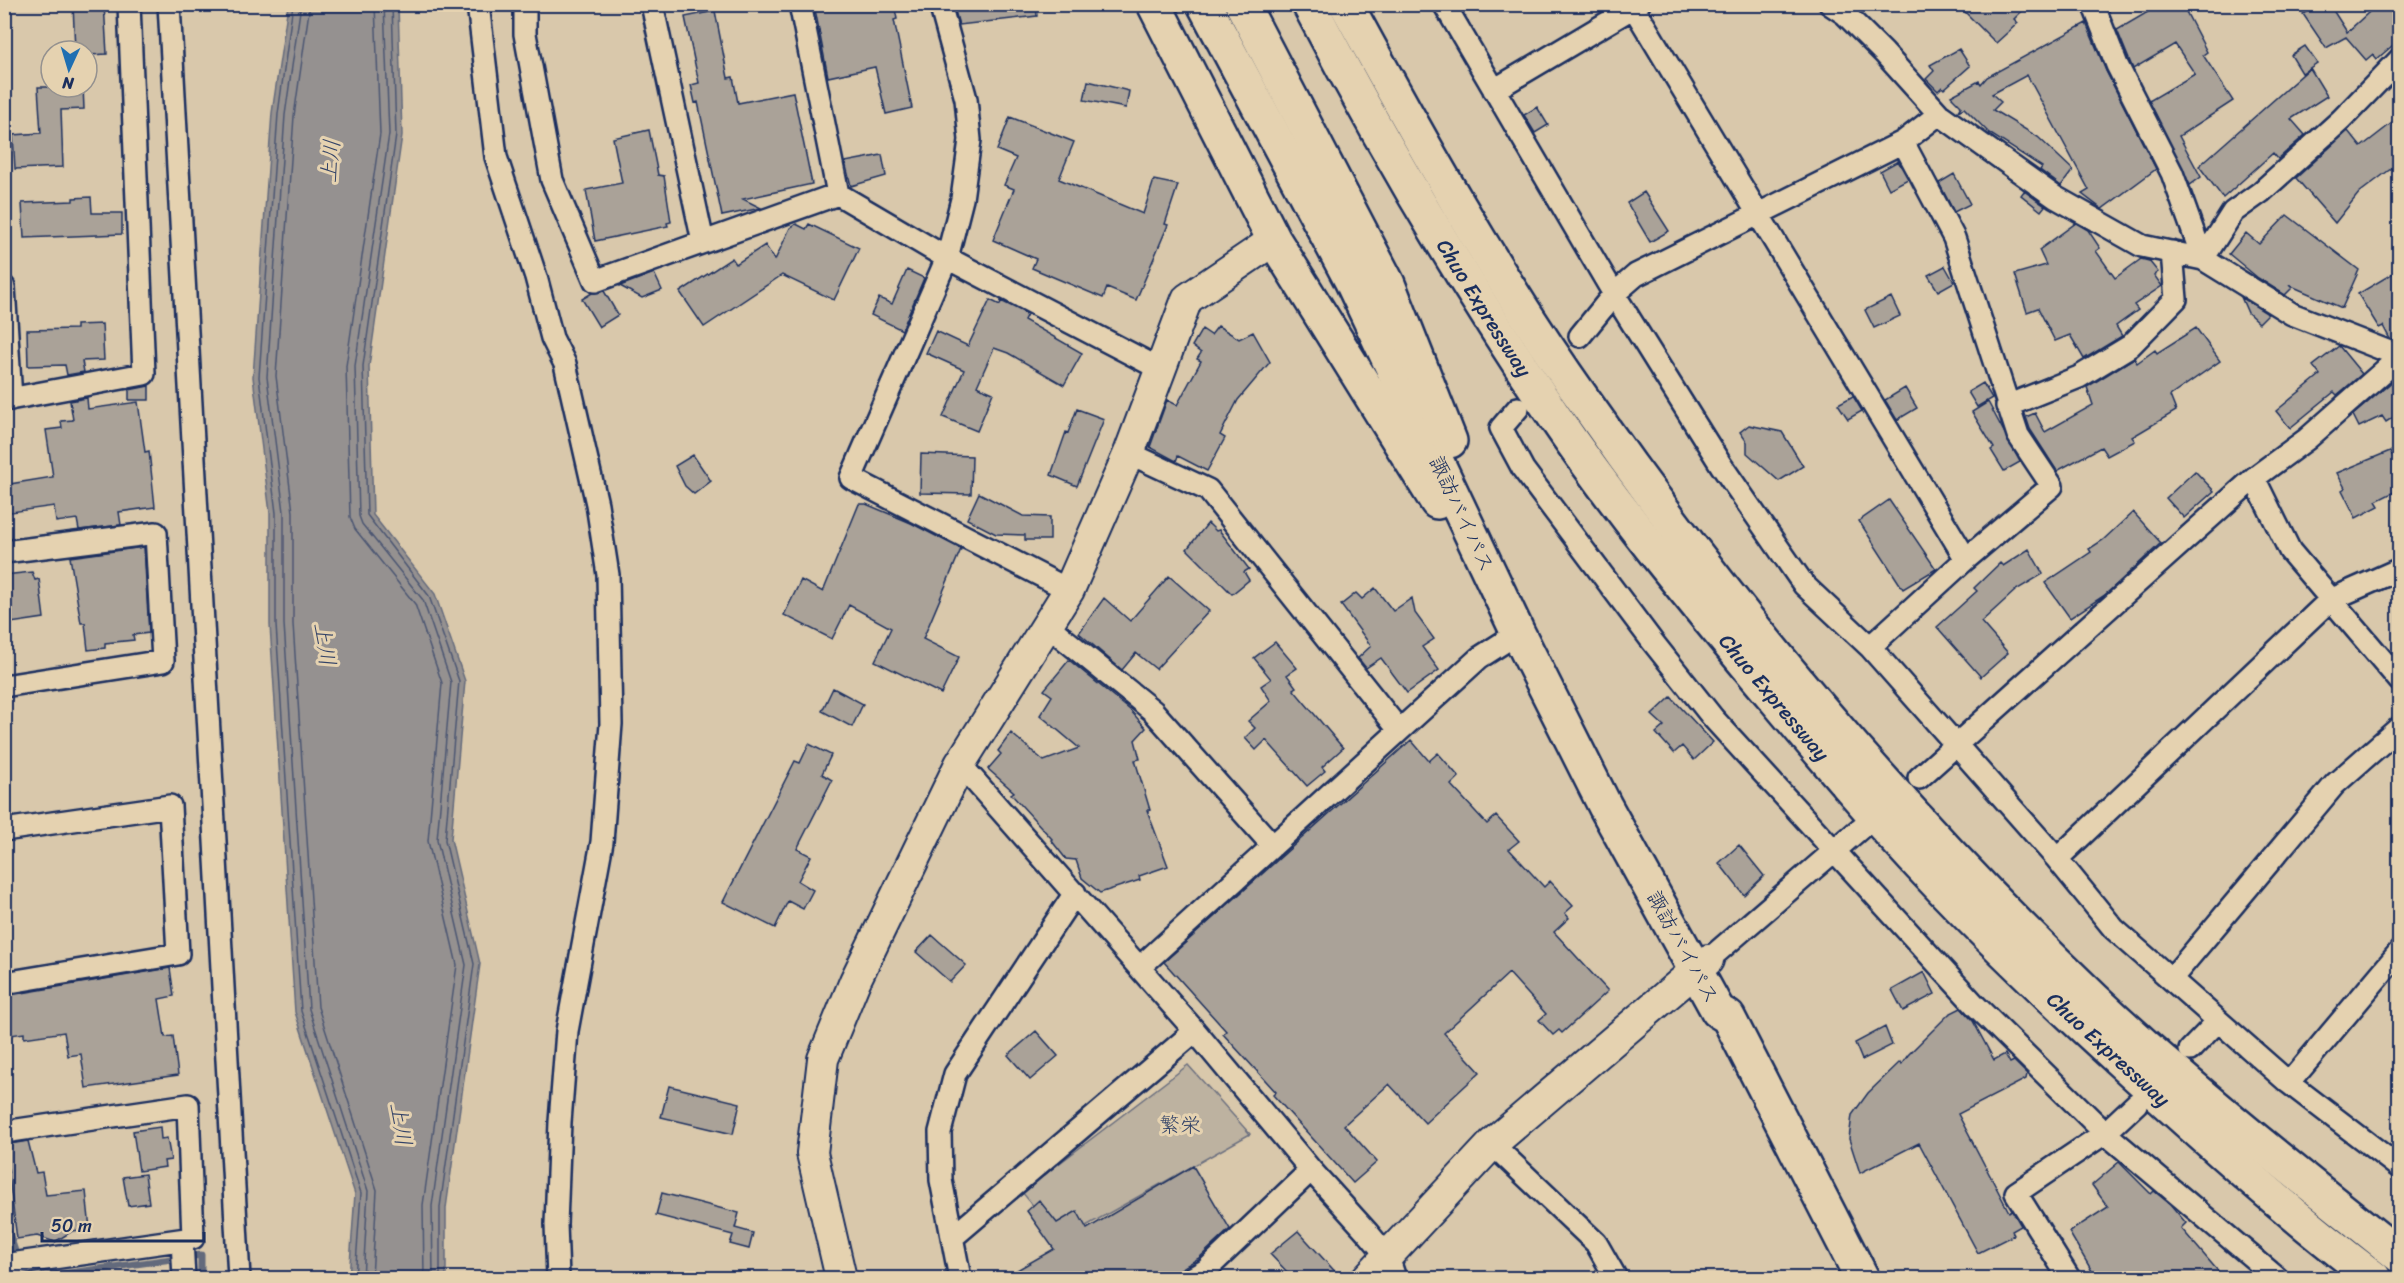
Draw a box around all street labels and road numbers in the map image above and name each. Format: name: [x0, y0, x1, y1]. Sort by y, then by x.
street label: Chuo Expressway: [1426, 231, 1542, 385]
street label: 諏訪バイパス: [1418, 449, 1506, 579]
street label: Chuo Expressway: [1709, 625, 1839, 770]
street label: 諏訪バイパス: [1636, 883, 1730, 1011]
street label: Chuo Expressway: [2037, 982, 2179, 1117]

